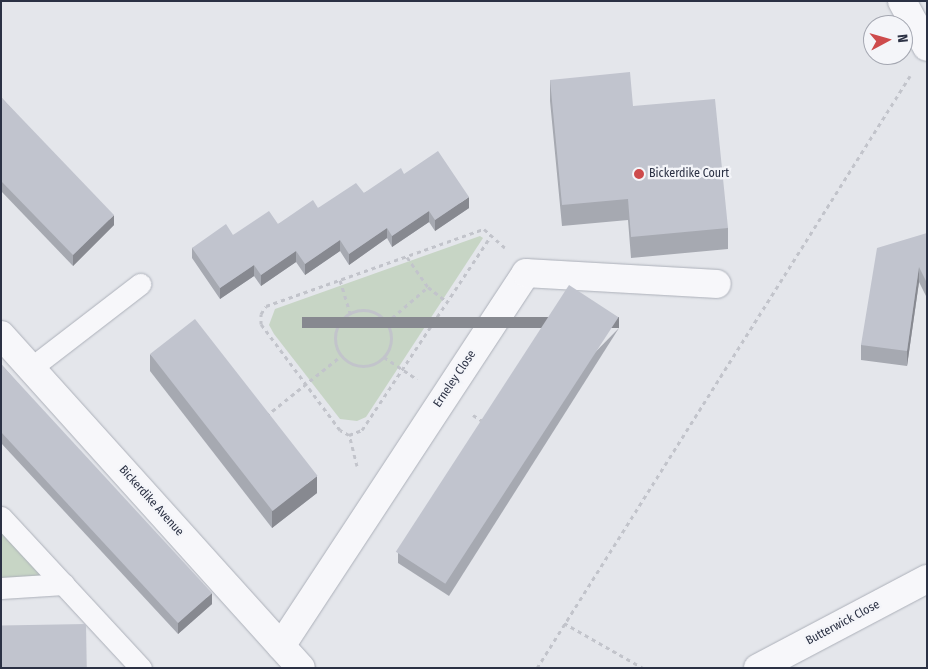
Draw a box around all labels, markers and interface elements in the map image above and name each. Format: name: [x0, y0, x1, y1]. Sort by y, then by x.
north arrow: [863, 15, 913, 65]
text: N: [894, 33, 911, 44]
place label: Bickerdike Court: [649, 167, 729, 181]
marker: Bickerdike Court: [633, 168, 645, 180]
street label: Erneley Close: [431, 348, 479, 410]
street label: Bickerdike Avenue: [116, 463, 186, 539]
street label: Butterwick Close: [804, 598, 882, 648]

